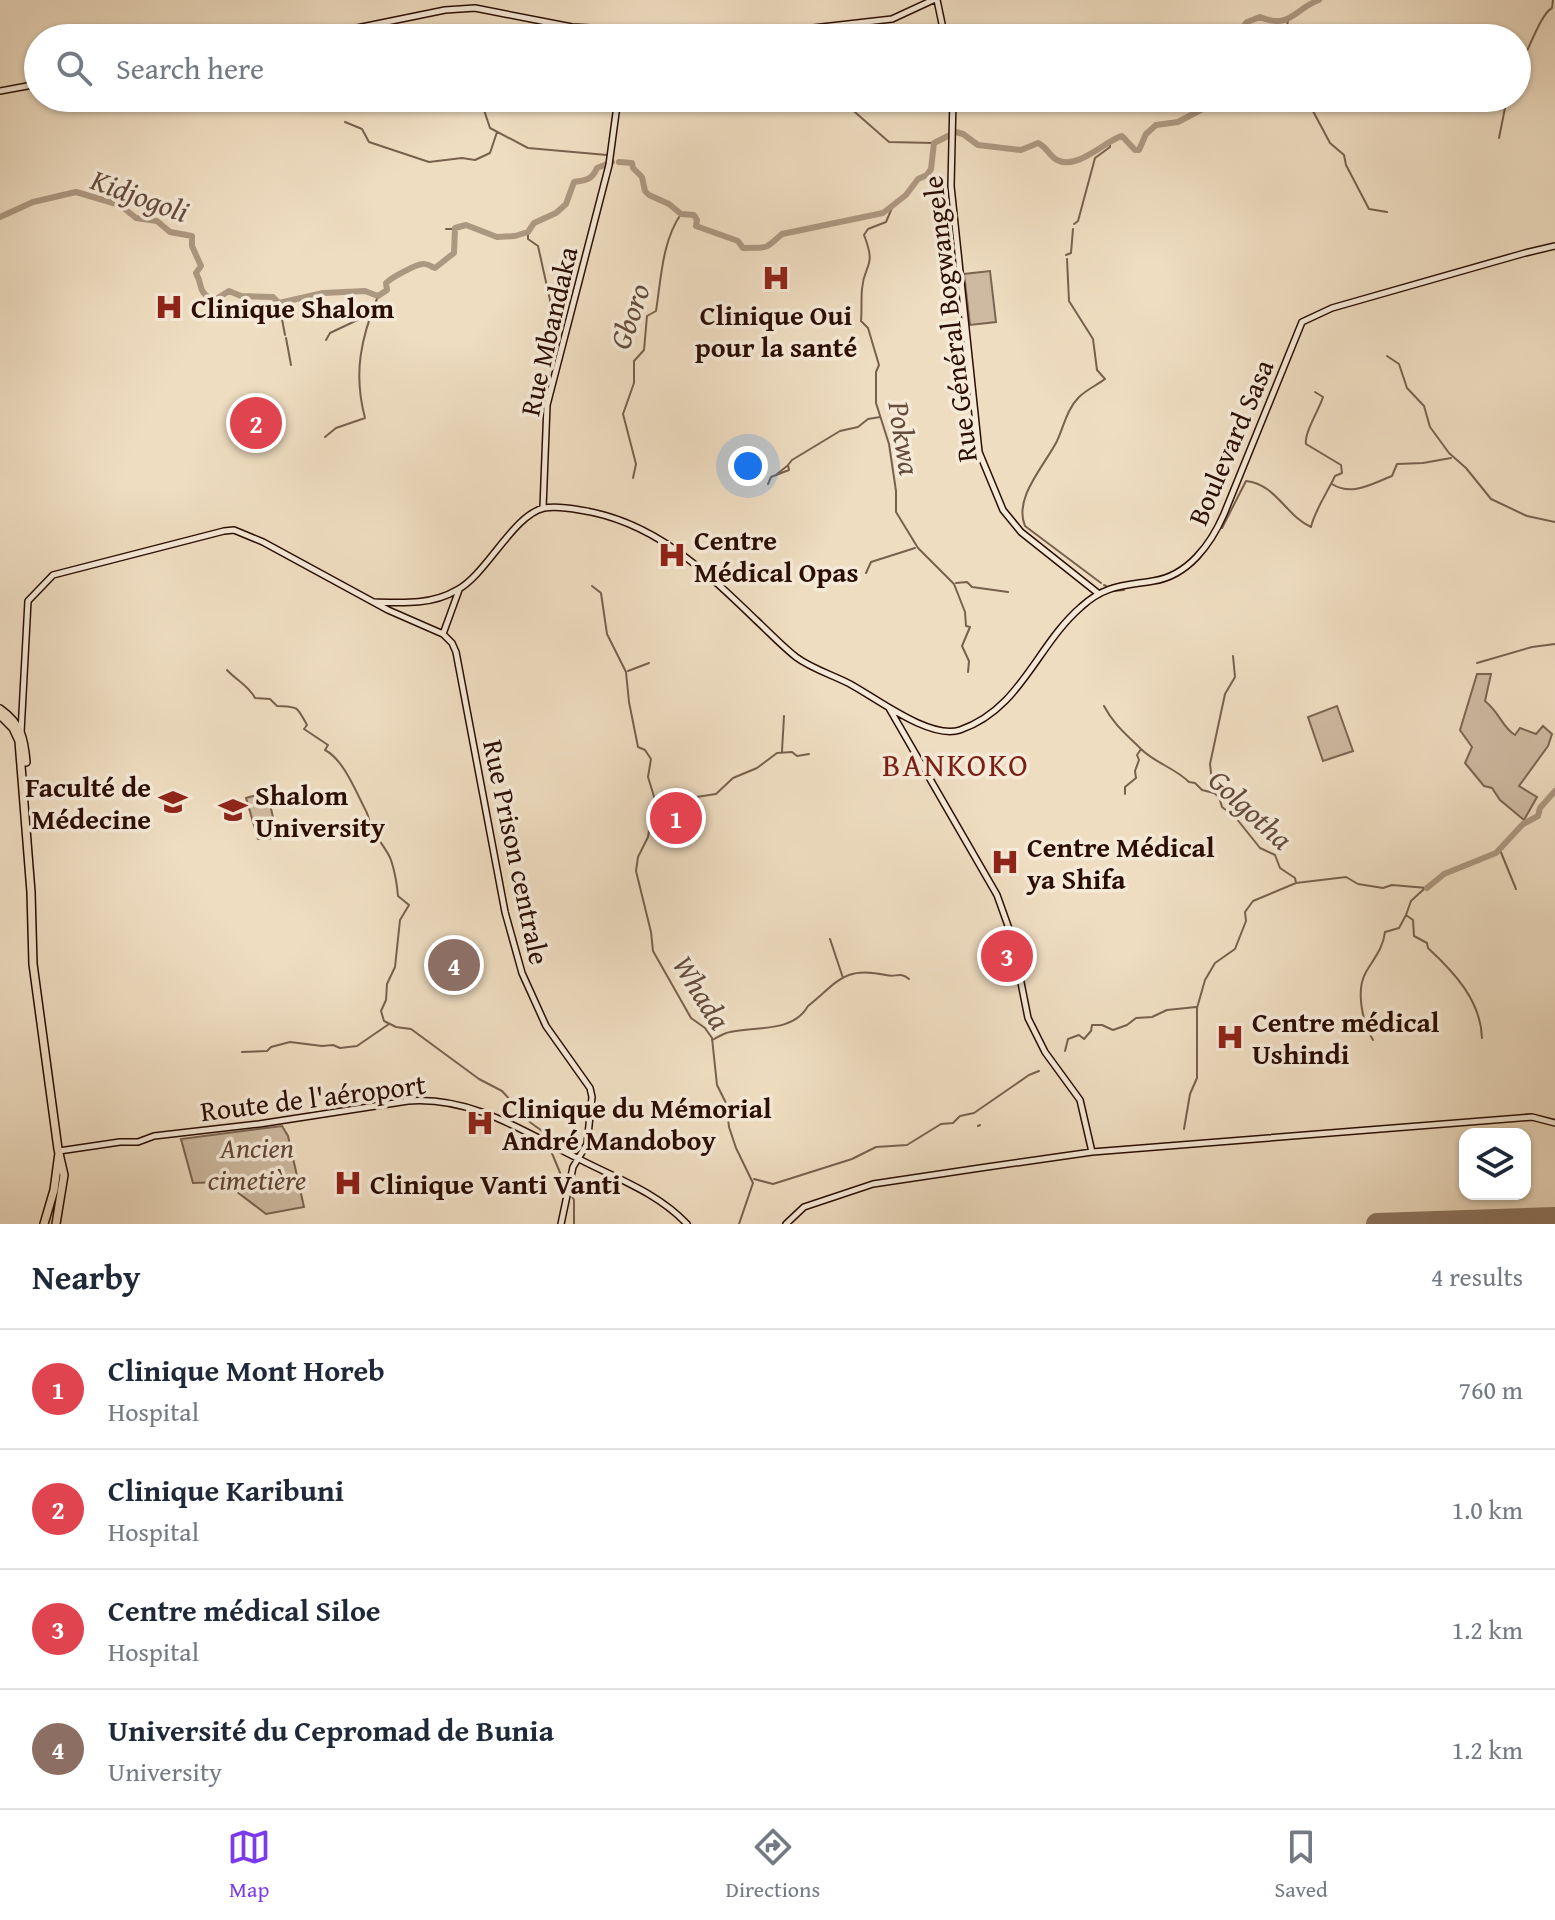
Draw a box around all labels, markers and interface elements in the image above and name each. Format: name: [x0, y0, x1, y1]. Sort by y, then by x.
search box: [24, 24, 1531, 112]
icon: search: [52, 46, 96, 90]
text: Search here: [116, 46, 264, 90]
water label: Kidjogoli: [84, 157, 195, 233]
street label: Rue Général Bogwangele: [911, 173, 987, 465]
street label: Rue Mbandaka: [509, 242, 588, 420]
hospital icon: Clinique Oui pour la santé: [761, 263, 791, 293]
water label: Gboro: [597, 277, 661, 355]
place label: Clinique Shalom: [191, 287, 394, 328]
hospital icon: Clinique Shalom: [154, 292, 184, 322]
place label: Clinique Oui pour la santé: [695, 294, 857, 367]
street label: Boulevard Sasa: [1177, 352, 1284, 531]
pin: 2: [230, 393, 282, 453]
water label: Pokwa: [877, 397, 933, 478]
your location: [728, 446, 768, 486]
place label: Centre Médical Opas: [694, 519, 859, 592]
hospital icon: Centre Médical Opas: [657, 540, 687, 570]
street label: Rue Prison centrale: [473, 736, 561, 968]
district label: BANKOKO: [882, 741, 1030, 788]
water label: Golgotha: [1199, 758, 1303, 860]
place label: Faculté de Médecine: [25, 766, 151, 839]
place label: Shalom University: [255, 774, 386, 847]
school or university icon: Faculté de Médecine: [158, 787, 188, 817]
pin: 1: [650, 788, 702, 848]
school or university icon: Shalom University: [218, 795, 248, 825]
place label: Centre Médical ya Shifa: [1026, 826, 1215, 899]
hospital icon: Centre Médical ya Shifa: [990, 847, 1020, 877]
pin: 3: [981, 926, 1033, 986]
pin: 4: [428, 935, 480, 995]
water label: Whada: [662, 946, 742, 1038]
place label: Centre médical Ushindi: [1252, 1001, 1440, 1074]
hospital icon: Centre médical Ushindi: [1215, 1022, 1245, 1052]
street label: Route de l'aéroport: [198, 1063, 428, 1131]
place label: Clinique du Mémorial André Mandoboy: [502, 1087, 772, 1160]
hospital icon: Clinique du Mémorial André Mandoboy: [465, 1108, 495, 1138]
park label: Ancien cimetière: [208, 1127, 306, 1200]
map controls: [1459, 1128, 1531, 1200]
button: layers: [1459, 1128, 1531, 1200]
place label: Clinique Vanti Vanti: [370, 1163, 621, 1204]
hospital icon: Clinique Vanti Vanti: [333, 1168, 363, 1198]
text: Nearby: [32, 1252, 141, 1301]
text: 4 results: [1431, 1257, 1523, 1296]
text: Clinique Mont Horeb: [108, 1348, 385, 1392]
text: 1: [51, 1370, 65, 1409]
text: 760 m: [1458, 1370, 1523, 1409]
text: Hospital: [108, 1392, 199, 1431]
text: Clinique Karibuni: [108, 1468, 344, 1512]
text: 2: [51, 1490, 65, 1529]
text: 1.0 km: [1451, 1490, 1523, 1529]
text: Hospital: [108, 1512, 199, 1551]
text: Centre médical Siloe: [108, 1588, 381, 1632]
text: 3: [51, 1610, 65, 1649]
text: 1.2 km: [1451, 1610, 1523, 1649]
text: Hospital: [108, 1632, 199, 1671]
text: Université du Cepromad de Bunia: [108, 1708, 554, 1752]
text: 4: [51, 1730, 65, 1769]
text: 1.2 km: [1451, 1730, 1523, 1769]
text: University: [108, 1752, 222, 1791]
tab: Map: [227, 1825, 271, 1905]
tab: Directions: [726, 1825, 820, 1905]
tab: Saved: [1275, 1825, 1328, 1905]

